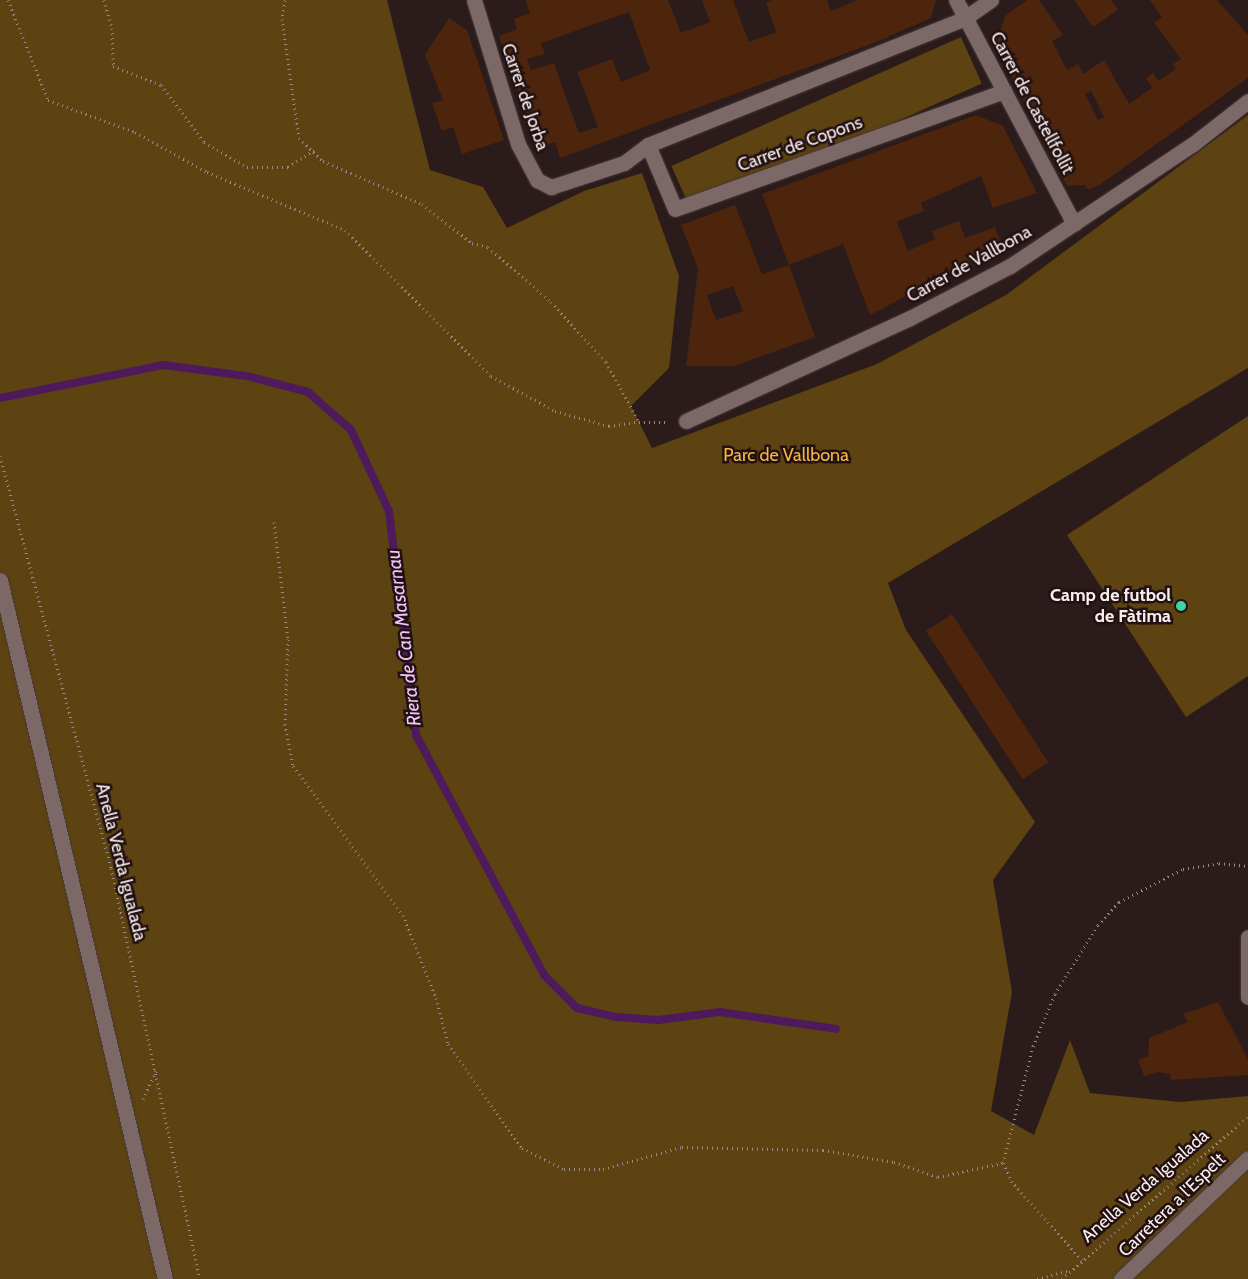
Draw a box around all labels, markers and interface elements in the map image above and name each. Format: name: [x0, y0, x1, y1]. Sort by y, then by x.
street label: Carrer de Castellfollit: [985, 28, 1079, 178]
street label: Carrer de Jorba: [497, 41, 553, 153]
street label: Carrer de Copons: [735, 111, 865, 177]
street label: Carrer de Vallbona: [903, 221, 1035, 307]
park label: Parc de Vallbona: [723, 444, 849, 466]
water label: Riera de Can Masarnau: [382, 549, 426, 727]
place label: Camp de futbol de Fàtima: [1050, 585, 1171, 628]
marker: Camp de futbol de Fàtima: [1175, 600, 1187, 612]
street label: Anella Verda Igualada: [91, 781, 151, 943]
street label: Anella Verda Igualada: [1077, 1125, 1213, 1247]
street label: Carretera a l'Espelt: [1114, 1149, 1230, 1261]

